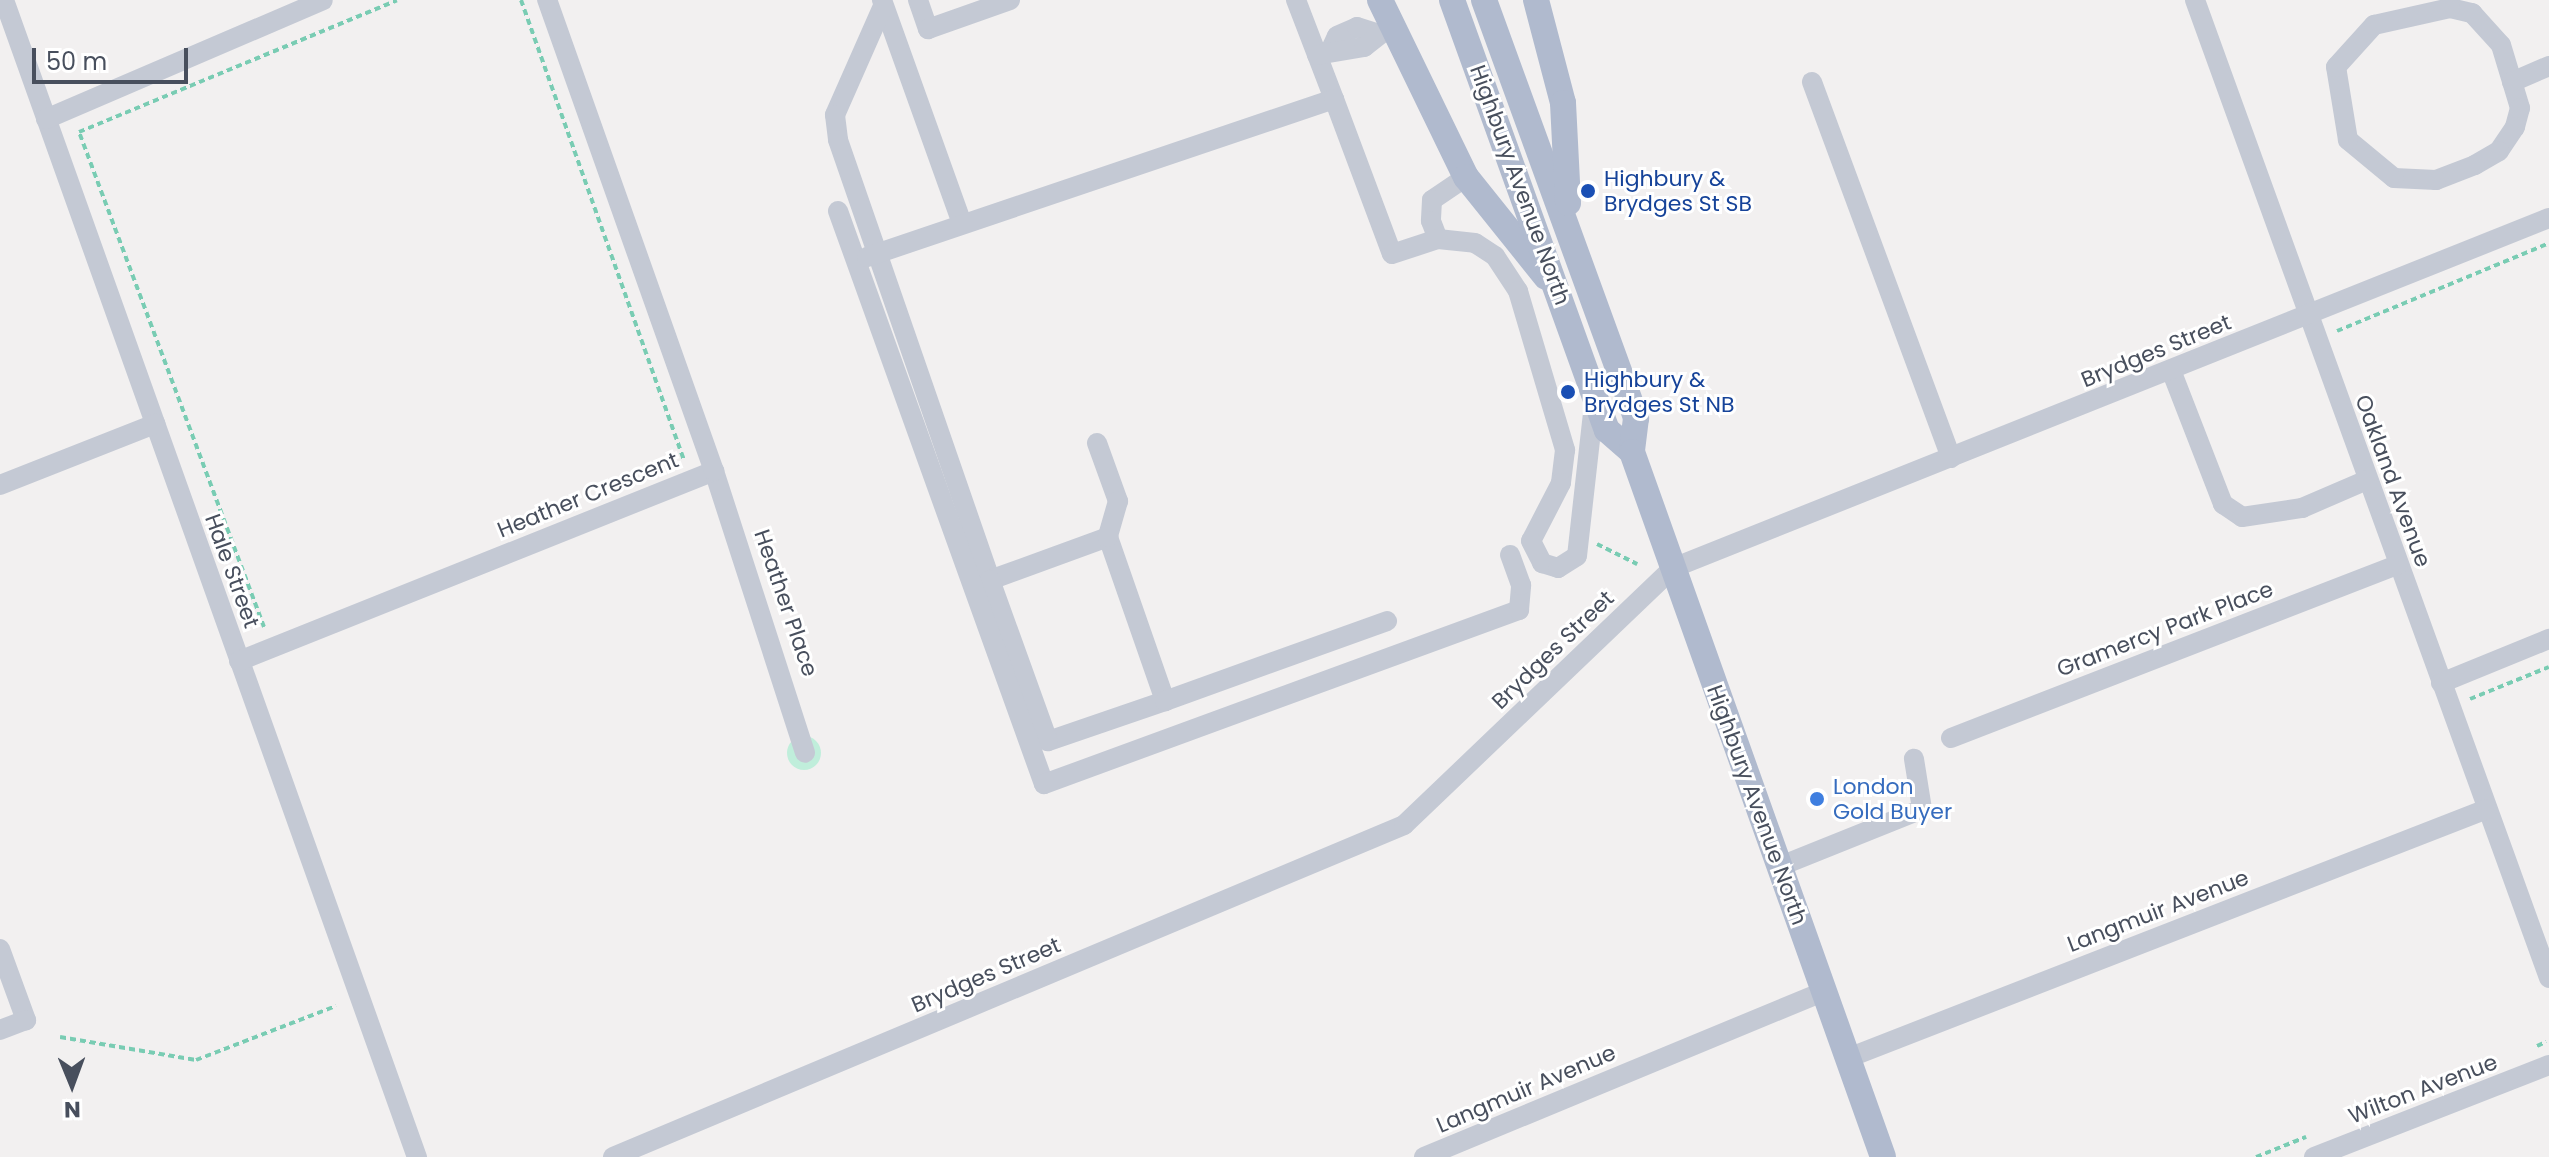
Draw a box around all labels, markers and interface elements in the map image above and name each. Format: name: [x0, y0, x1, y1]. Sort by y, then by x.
scale bar: [36, 32, 192, 82]
text: 50 m: [46, 45, 107, 78]
street label: Highbury Avenue North: [1464, 61, 1576, 309]
place label: Highbury & Brydges St SB: [1604, 165, 1752, 216]
marker: Highbury & Brydges St SB: [1579, 182, 1597, 200]
street label: Brydges Street: [2077, 309, 2235, 393]
place label: Highbury & Brydges St NB: [1584, 366, 1735, 418]
marker: Highbury & Brydges St NB: [1559, 383, 1577, 401]
street label: Oakland Avenue: [2350, 391, 2436, 571]
street label: Heather Crescent: [494, 447, 682, 543]
street label: Hale Street: [199, 510, 265, 632]
street label: Heather Place: [749, 526, 823, 680]
street label: Gramercy Park Place: [2053, 576, 2277, 682]
street label: Brydges Street: [1487, 585, 1619, 715]
street label: Highbury Avenue North: [1701, 681, 1813, 929]
place label: London Gold Buyer: [1833, 773, 1952, 824]
marker: London Gold Buyer: [1808, 790, 1826, 808]
street label: Langmuir Avenue: [2064, 864, 2252, 958]
street label: Brydges Street: [908, 932, 1064, 1018]
street label: Langmuir Avenue: [1432, 1039, 1620, 1139]
north arrow: [32, 1045, 112, 1125]
street label: Wilton Avenue: [2345, 1049, 2501, 1129]
text: N: [64, 1094, 81, 1125]

